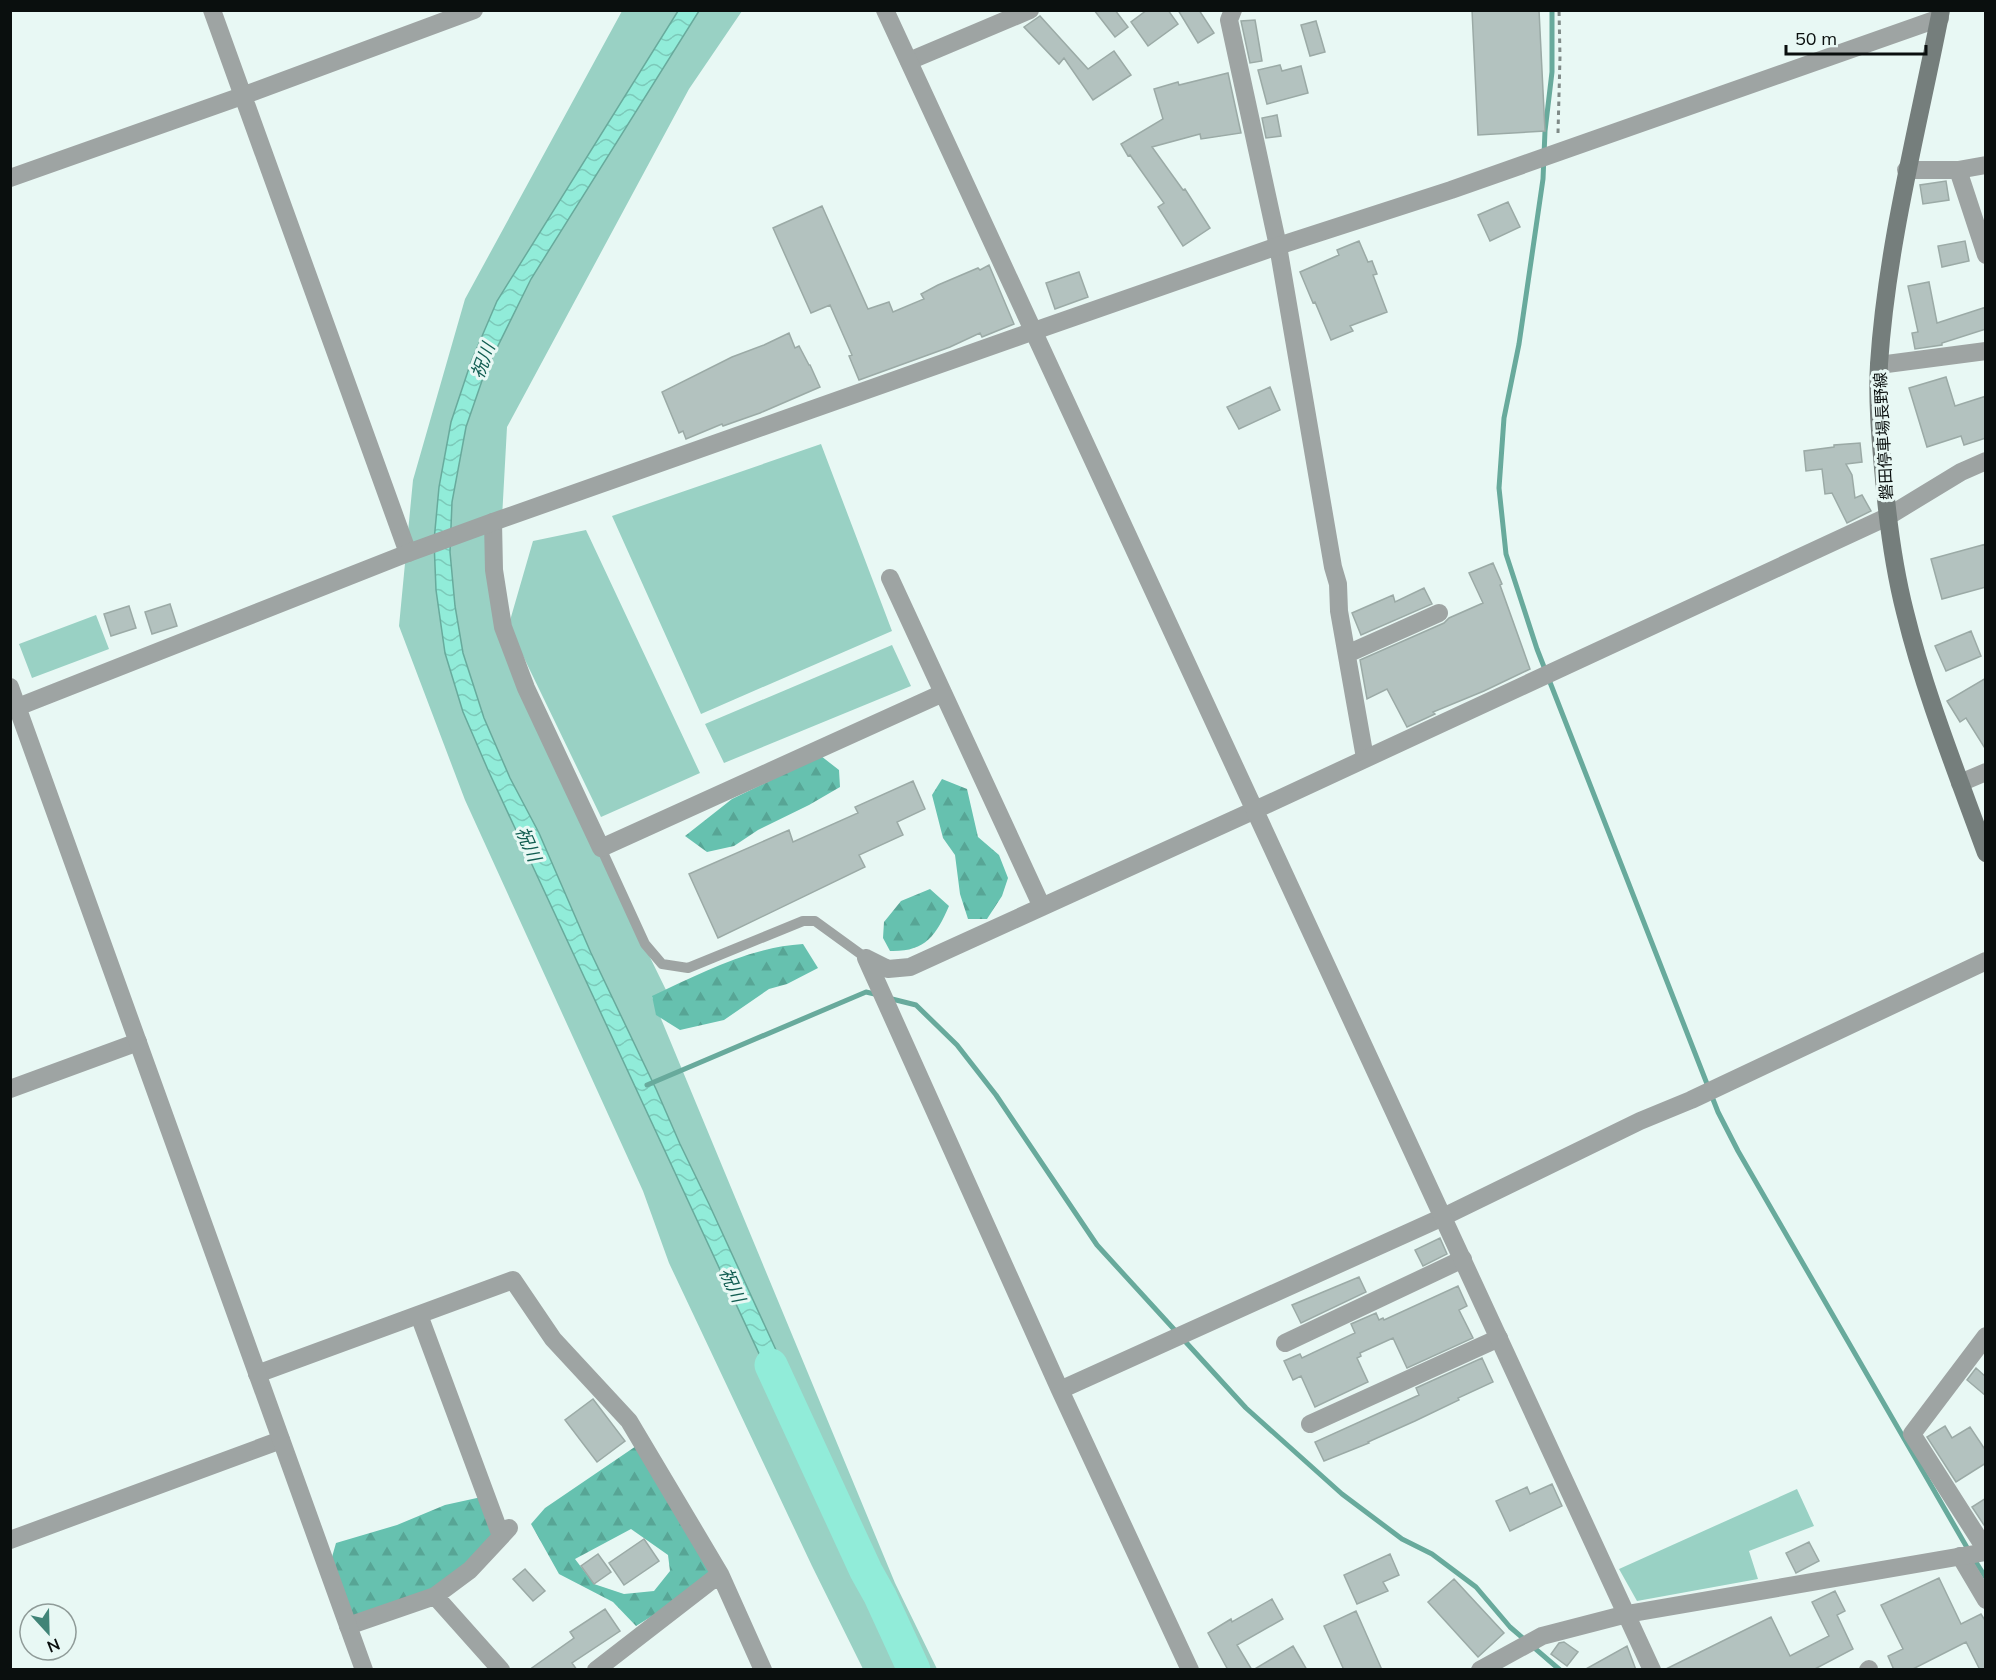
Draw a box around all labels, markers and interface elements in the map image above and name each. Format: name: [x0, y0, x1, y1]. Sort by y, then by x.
scale bar: [1786, 18, 1926, 56]
text: 50 m: [1795, 27, 1837, 50]
water label: 祝川: [466, 338, 500, 382]
street label: 磐田停車場長野線: [1870, 372, 1896, 500]
water label: 祝川: [511, 823, 547, 867]
water label: 祝川: [714, 1264, 751, 1308]
north arrow: [18, 1602, 78, 1662]
text: N: [44, 1634, 63, 1657]

